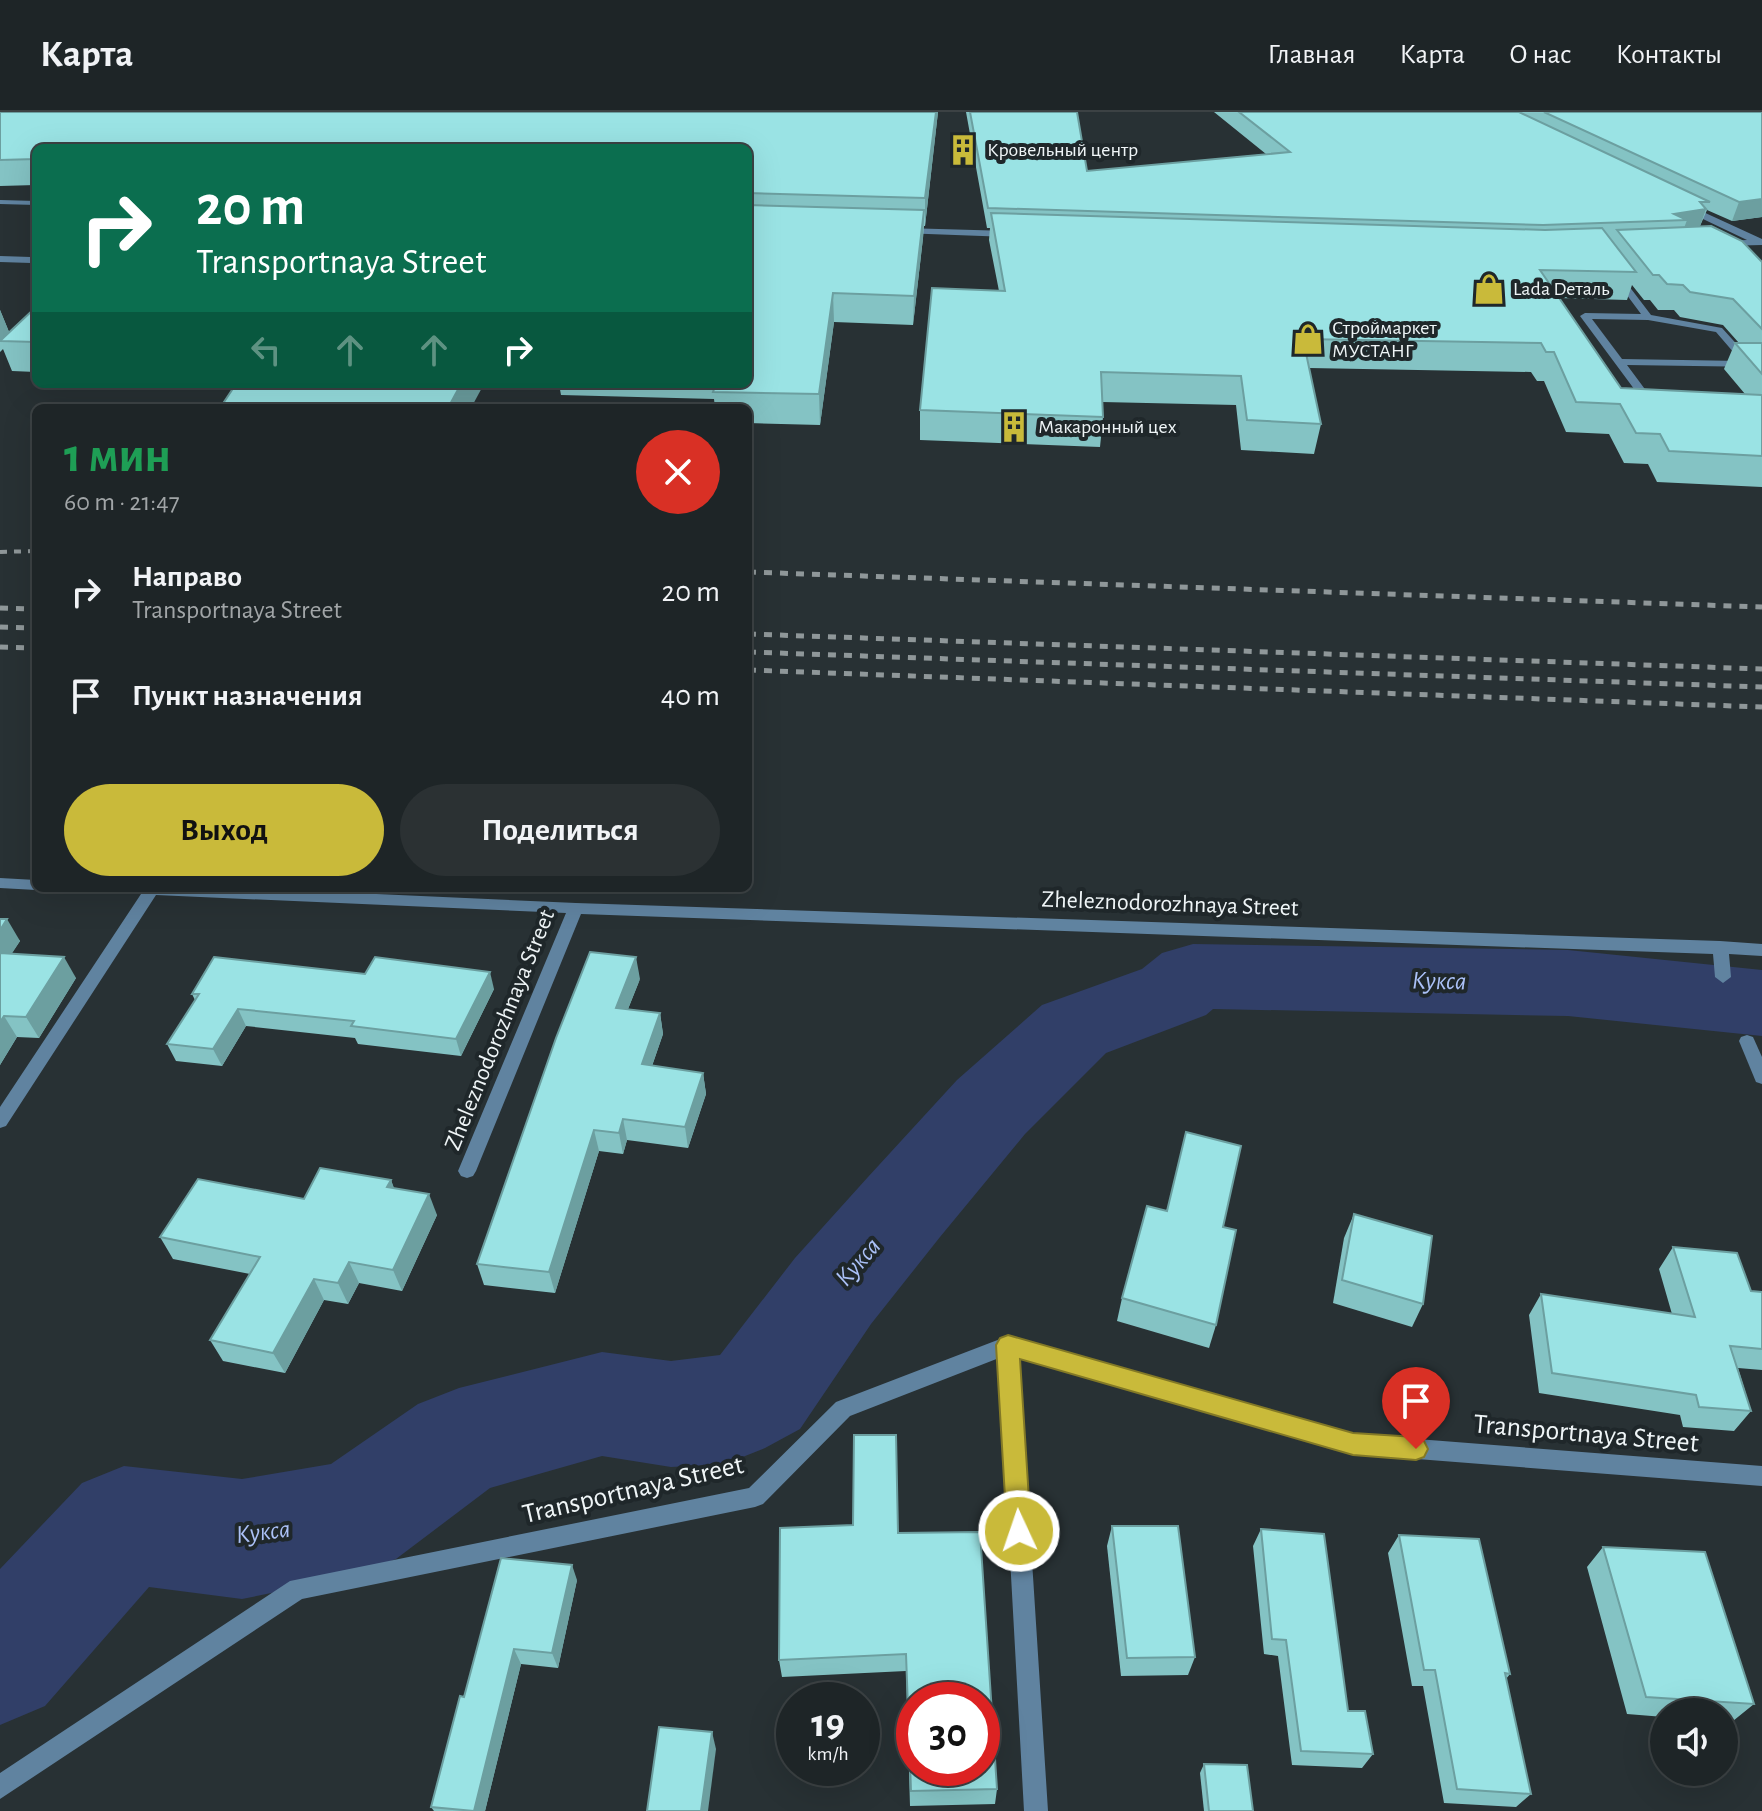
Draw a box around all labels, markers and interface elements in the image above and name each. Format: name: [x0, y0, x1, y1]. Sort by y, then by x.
text: Карта: [40, 36, 133, 74]
text: Главная: [1267, 41, 1355, 69]
text: Карта: [1399, 41, 1465, 69]
text: О нас: [1509, 41, 1572, 69]
text: Контакты: [1616, 41, 1722, 69]
building icon: Кровельный центр: [946, 133, 980, 167]
place label: Кровельный центр: [987, 140, 1138, 160]
icon: right: [64, 176, 168, 280]
text: 20 m: [196, 179, 305, 235]
text: Transportnaya Street: [196, 244, 486, 280]
shop icon: Lada Dеталь: [1472, 272, 1506, 306]
place label: Lada Dеталь: [1513, 279, 1610, 299]
place label: Строймаркет МУСТАНГ: [1332, 318, 1438, 361]
shop icon: Строймаркет МУСТАНГ: [1291, 322, 1325, 356]
icon: left: [244, 328, 288, 372]
icon: ahead: [328, 328, 372, 372]
icon: ahead: [412, 328, 456, 372]
icon: right: [496, 328, 540, 372]
building icon: Макаронный цех: [997, 410, 1031, 444]
place label: Макаронный цех: [1038, 417, 1177, 437]
button: close: [636, 430, 720, 514]
text: 1 мин: [64, 433, 171, 481]
text: 60 m · 21:47: [64, 489, 180, 515]
text: Направо: [132, 562, 242, 592]
icon: right: [64, 570, 108, 614]
text: 20 m: [662, 577, 720, 607]
text: Transportnaya Street: [132, 597, 342, 623]
icon: arrive: [64, 674, 108, 718]
text: Пункт назначения: [132, 681, 363, 711]
text: 40 m: [661, 681, 720, 711]
button: Выход: [64, 784, 384, 876]
button: Поделиться: [400, 784, 720, 876]
street label: Zheleznodorozhnaya Street: [1041, 888, 1299, 920]
street label: Zheleznodorozhnaya Street: [441, 906, 559, 1154]
water label: Кукса: [1412, 968, 1466, 994]
water label: Кукса: [830, 1233, 886, 1291]
pin: [1382, 1367, 1450, 1449]
icon: arrive: [1394, 1379, 1438, 1423]
street label: Transportnaya Street: [1472, 1410, 1700, 1458]
street label: Transportnaya Street: [520, 1451, 746, 1529]
position arrow: [977, 1489, 1061, 1573]
water label: Кукса: [234, 1516, 292, 1548]
speed limit sign: 30: [896, 1682, 1000, 1786]
map controls: [1650, 1698, 1738, 1786]
button: sound: [1650, 1698, 1738, 1786]
text: 19: [811, 1704, 845, 1744]
text: km/h: [807, 1744, 849, 1764]

